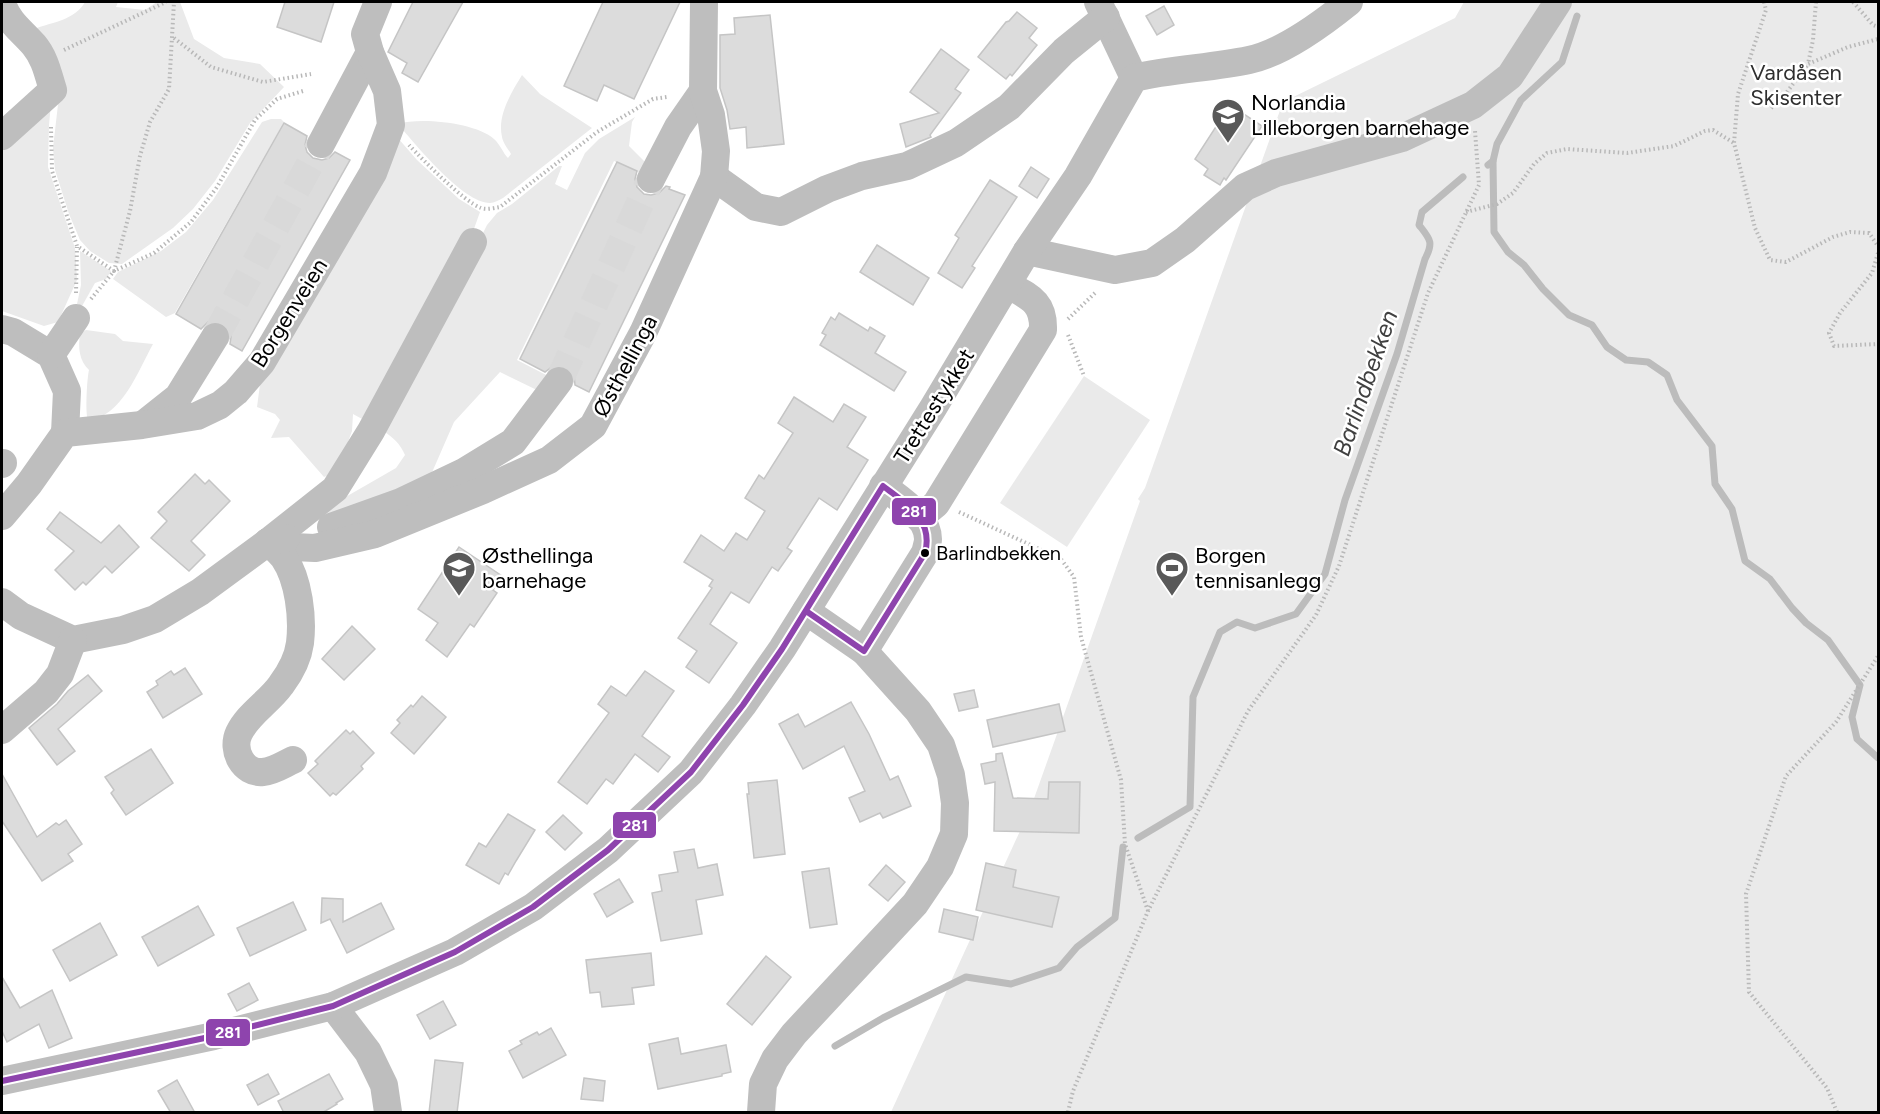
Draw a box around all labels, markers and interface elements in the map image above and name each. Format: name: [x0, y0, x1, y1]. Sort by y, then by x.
park label: Vardåsen Skisenter: [1750, 59, 1842, 111]
place label: Norlandia Lilleborgen barnehage: [1251, 89, 1469, 141]
school or university icon: Norlandia Lilleborgen barnehage: [1210, 97, 1246, 144]
street label: Borgenveien: [245, 254, 333, 372]
water label: Barlindbekken: [1327, 306, 1403, 460]
street label: Østhellinga: [587, 311, 663, 421]
street label: Trettestykket: [888, 343, 980, 469]
line badge: 281: [891, 497, 937, 526]
text: 281: [901, 502, 927, 521]
place label: Barlindbekken: [936, 541, 1061, 565]
place label: Østhellinga barnehage: [482, 542, 593, 594]
place label: Borgen tennisanlegg: [1195, 542, 1321, 594]
marker: Barlindbekken: [919, 547, 931, 559]
school or university icon: Østhellinga barnehage: [441, 550, 477, 597]
sports icon: Borgen tennisanlegg: [1154, 550, 1190, 597]
line badge: 281: [612, 811, 657, 839]
text: 281: [622, 816, 648, 835]
line badge: 281: [205, 1018, 251, 1047]
text: 281: [215, 1023, 241, 1042]

